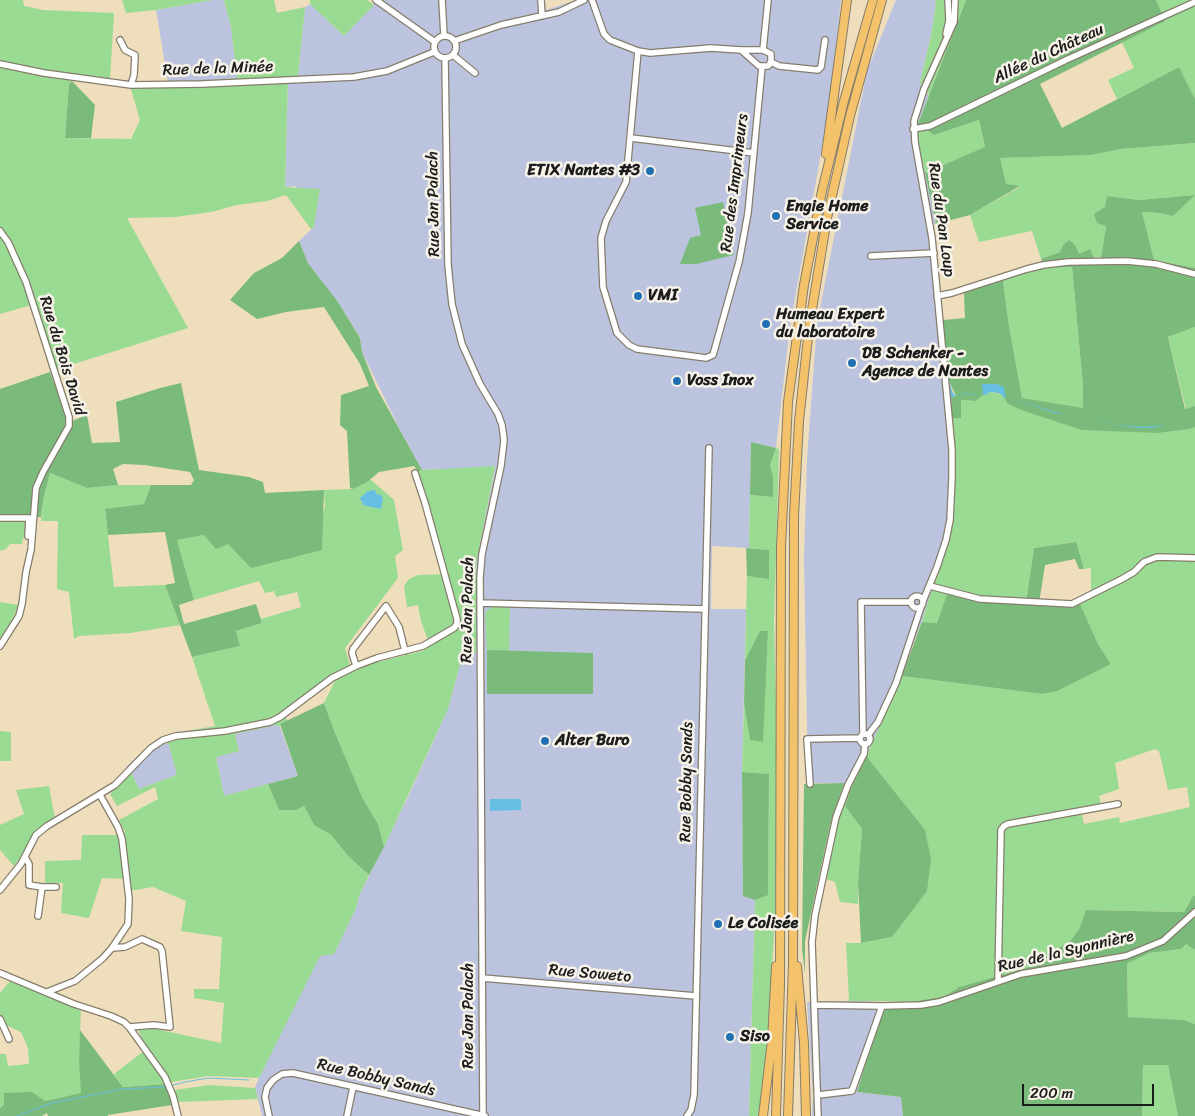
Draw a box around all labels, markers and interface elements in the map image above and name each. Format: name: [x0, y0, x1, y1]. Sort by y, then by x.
street label: Allée du Château: [991, 20, 1107, 88]
street label: Rue de la Minée: [162, 57, 274, 81]
street label: Rue des Imprimeurs: [717, 113, 753, 253]
street label: Rue Jan Palach: [423, 151, 445, 257]
place label: ETIX Nantes #3: [527, 161, 640, 181]
street label: Rue du Pan Loup: [923, 162, 959, 278]
marker: ETIX Nantes #3: [644, 165, 656, 177]
place label: Engie Home Service: [786, 197, 868, 235]
marker: Engie Home Service: [770, 210, 782, 222]
place label: VMI: [648, 286, 678, 306]
marker: VMI: [632, 290, 644, 302]
street label: Rue du Bois David: [35, 294, 89, 418]
place label: Humeau Expert du laboratoire: [776, 305, 884, 343]
marker: Humeau Expert du laboratoire: [760, 318, 772, 330]
place label: DB Schenker - Agence de Nantes: [862, 344, 988, 382]
marker: DB Schenker - Agence de Nantes: [846, 357, 858, 369]
place label: Voss Inox: [687, 371, 753, 391]
marker: Voss Inox: [671, 375, 683, 387]
street label: Rue Jan Palach: [457, 557, 479, 663]
street label: Rue Bobby Sands: [676, 722, 698, 842]
place label: Alter Buro: [555, 731, 629, 751]
marker: Alter Buro: [539, 735, 551, 747]
place label: Le Colisée: [728, 914, 798, 934]
marker: Le Colisée: [712, 918, 724, 930]
street label: Rue de la Syonnière: [996, 927, 1136, 977]
street label: Rue Soweto: [548, 961, 632, 987]
street label: Rue Jan Palach: [459, 963, 479, 1069]
place label: Siso: [740, 1027, 770, 1047]
marker: Siso: [724, 1031, 736, 1043]
street label: Rue Bobby Sands: [315, 1055, 437, 1101]
scale bar: [1025, 1074, 1158, 1106]
text: 200 m: [1030, 1080, 1073, 1106]

